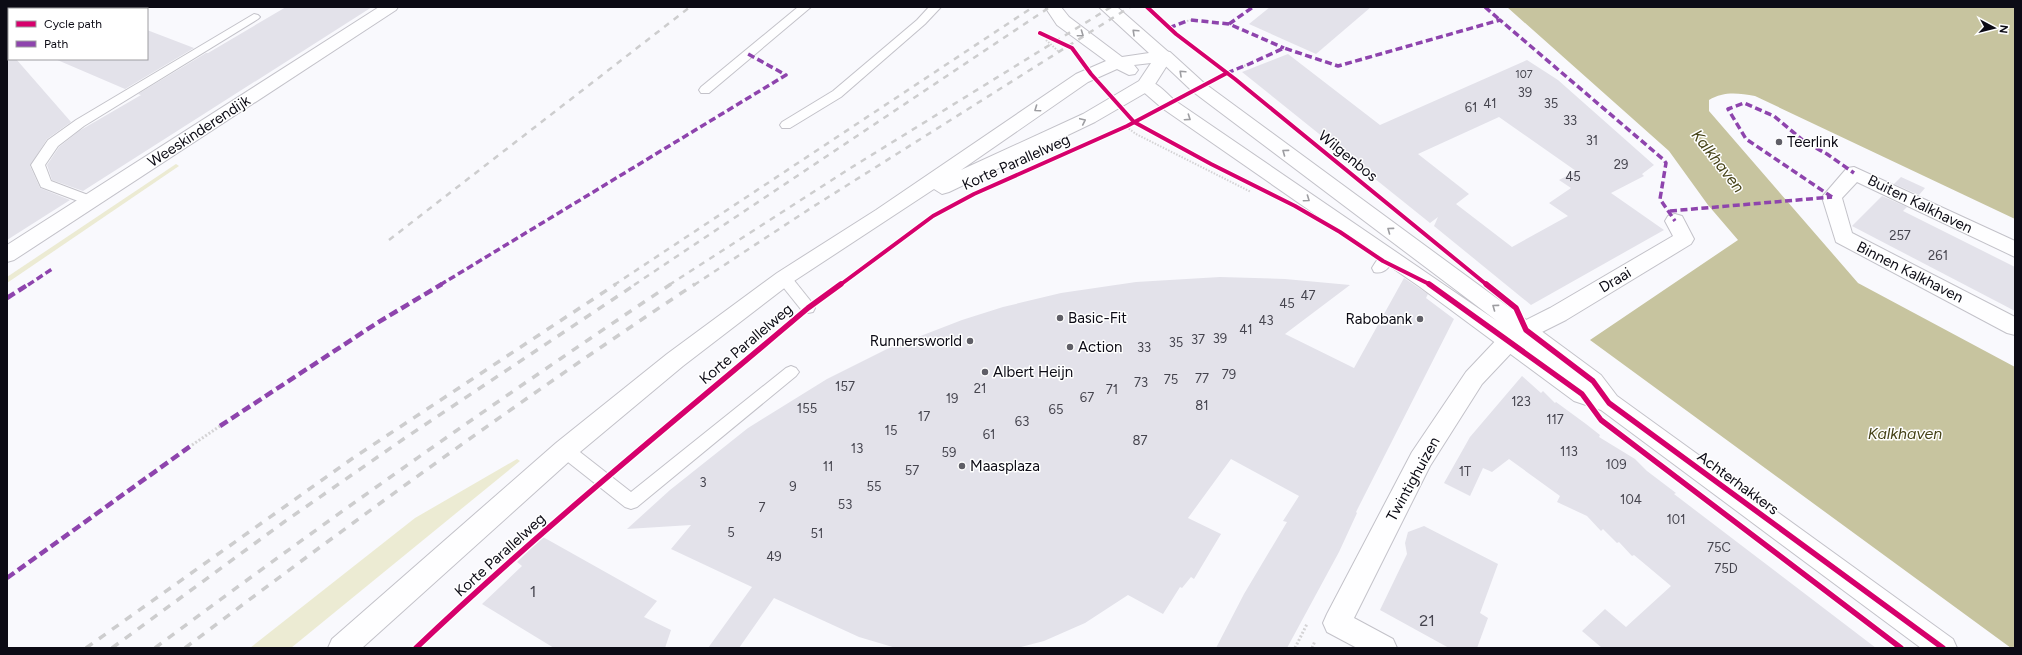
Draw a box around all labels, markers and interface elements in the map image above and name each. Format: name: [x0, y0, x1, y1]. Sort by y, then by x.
legend: [8, 8, 148, 60]
north arrow: [1974, 8, 2014, 48]
text: Cycle path: [44, 17, 102, 31]
text: N: [1996, 24, 2010, 34]
one-way arrow: [1077, 29, 1084, 36]
one-way arrow: [1132, 30, 1140, 37]
text: Path: [44, 37, 68, 51]
house number: 107: [1515, 68, 1533, 81]
one-way arrow: [1180, 71, 1187, 78]
house number: 39: [1518, 85, 1532, 100]
street label: Weeskinderendijk: [144, 91, 254, 171]
house number: 41: [1483, 96, 1497, 111]
house number: 35: [1544, 96, 1558, 111]
house number: 61: [1465, 100, 1477, 115]
one-way arrow: [1035, 104, 1042, 111]
one-way arrow: [1184, 113, 1191, 121]
house number: 33: [1563, 113, 1577, 128]
one-way arrow: [1079, 118, 1086, 126]
water label: Kalkhaven: [1688, 126, 1748, 196]
street label: Wilgenbos: [1315, 127, 1381, 185]
street label: Korte Parallelweg: [959, 130, 1073, 194]
house number: 31: [1586, 133, 1598, 148]
place label: Teerlink: [1787, 133, 1839, 151]
marker: Teerlink: [1774, 137, 1784, 147]
one-way arrow: [1283, 150, 1290, 157]
house number: 29: [1614, 157, 1628, 172]
house number: 45: [1565, 169, 1581, 184]
street label: Buiten Kalkhaven: [1865, 171, 1975, 237]
one-way arrow: [1303, 194, 1310, 202]
one-way arrow: [1387, 227, 1394, 235]
house number: 257: [1889, 228, 1911, 243]
street label: Binnen Kalkhaven: [1854, 237, 1966, 307]
house number: 261: [1928, 248, 1948, 263]
street label: Draai: [1596, 263, 1634, 297]
house number: 47: [1300, 288, 1316, 303]
house number: 45: [1279, 296, 1295, 311]
street label: Korte Parallelweg: [696, 300, 796, 388]
one-way arrow: [1492, 305, 1499, 312]
place label: Basic-Fit: [1068, 309, 1127, 327]
place label: Rabobank: [1345, 310, 1413, 328]
marker: Basic-Fit: [1055, 313, 1065, 323]
house number: 43: [1258, 313, 1274, 328]
marker: Rabobank: [1415, 314, 1425, 324]
house number: 41: [1239, 322, 1253, 337]
house number: 39: [1213, 331, 1227, 346]
place label: Runnersworld: [870, 332, 962, 350]
house number: 37: [1191, 332, 1205, 347]
house number: 35: [1169, 335, 1183, 350]
marker: Runnersworld: [965, 336, 975, 346]
place label: Action: [1078, 338, 1122, 356]
house number: 33: [1137, 340, 1151, 355]
marker: Action: [1065, 342, 1075, 352]
place label: Albert Heijn: [993, 363, 1073, 381]
marker: Albert Heijn: [980, 367, 990, 377]
house number: 79: [1222, 367, 1236, 382]
house number: 77: [1195, 371, 1209, 386]
house number: 75: [1164, 372, 1178, 387]
house number: 73: [1134, 375, 1148, 390]
house number: 157: [835, 379, 855, 394]
house number: 21: [974, 381, 986, 396]
house number: 71: [1106, 382, 1118, 397]
house number: 67: [1080, 390, 1094, 405]
house number: 19: [946, 391, 958, 406]
house number: 123: [1511, 394, 1531, 409]
house number: 81: [1195, 398, 1209, 413]
house number: 155: [797, 401, 817, 416]
house number: 65: [1049, 402, 1063, 417]
house number: 17: [918, 409, 930, 424]
house number: 117: [1546, 412, 1564, 427]
house number: 63: [1015, 414, 1029, 429]
house number: 15: [885, 423, 897, 438]
water label: Kalkhaven: [1868, 424, 1942, 443]
house number: 61: [983, 427, 995, 442]
house number: 87: [1133, 433, 1147, 448]
street label: Twintighuizen: [1382, 434, 1444, 524]
house number: 13: [851, 441, 863, 456]
house number: 113: [1560, 444, 1578, 459]
house number: 59: [942, 445, 956, 460]
street label: Achterhakkers: [1694, 447, 1782, 519]
place label: Maasplaza: [970, 457, 1040, 475]
house number: 109: [1605, 457, 1627, 472]
house number: 11: [823, 459, 833, 474]
marker: Maasplaza: [957, 461, 967, 471]
house number: 57: [905, 463, 919, 478]
house number: 1T: [1459, 464, 1472, 479]
house number: 3: [699, 475, 707, 490]
house number: 9: [789, 479, 797, 494]
house number: 55: [867, 479, 881, 494]
house number: 104: [1620, 492, 1642, 507]
house number: 53: [838, 497, 852, 512]
house number: 7: [759, 500, 766, 515]
street label: Korte Parallelweg: [451, 510, 549, 600]
house number: 101: [1666, 512, 1686, 527]
house number: 5: [727, 525, 735, 540]
house number: 51: [811, 526, 823, 541]
house number: 75C: [1707, 540, 1731, 555]
house number: 49: [766, 549, 782, 564]
house number: 75D: [1714, 561, 1738, 576]
house number: 1: [530, 582, 536, 601]
house number: 21: [1419, 611, 1435, 630]

